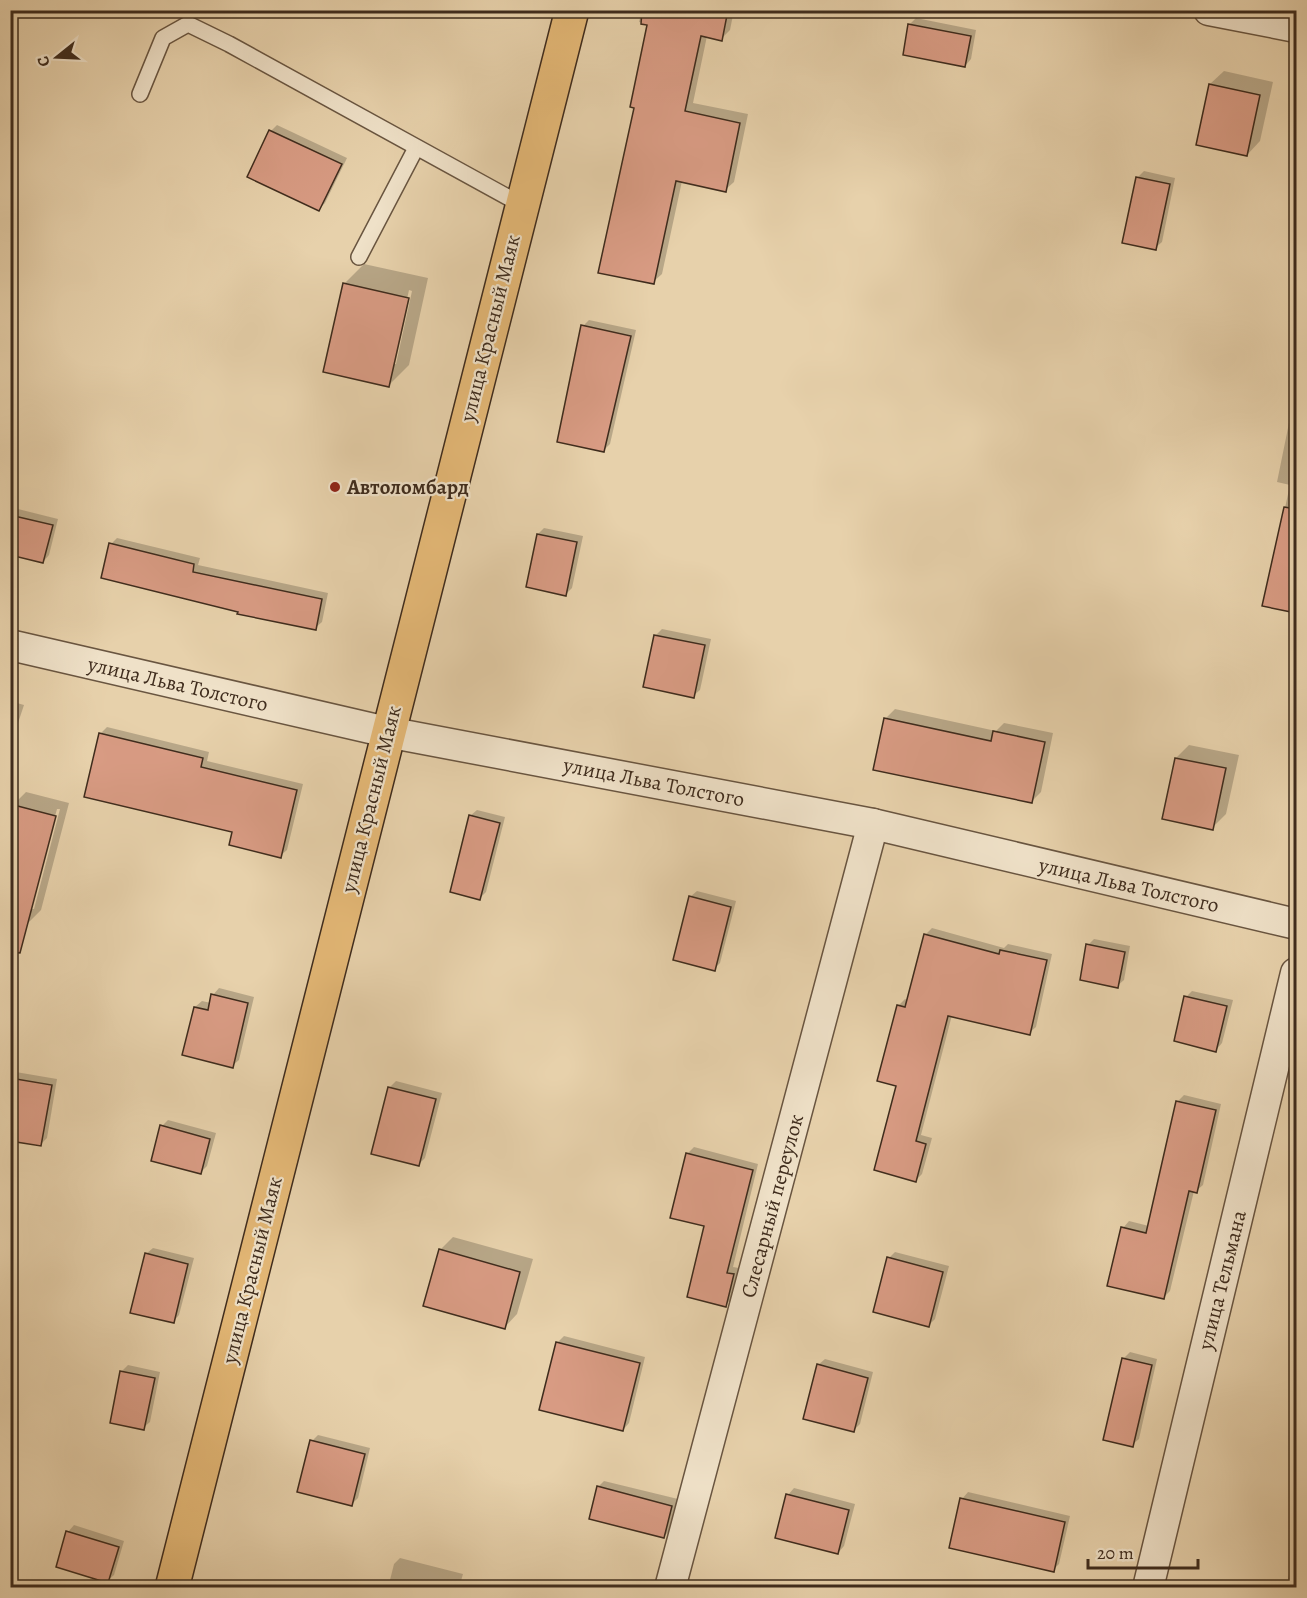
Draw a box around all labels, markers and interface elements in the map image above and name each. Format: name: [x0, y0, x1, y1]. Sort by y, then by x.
north arrow: [27, 27, 87, 87]
text: С: [32, 53, 56, 69]
street label: улица Красный Маяк: [453, 232, 527, 425]
place label: Автоломбард: [346, 473, 469, 501]
marker: Автоломбард: [328, 480, 342, 494]
street label: улица Льва Толстого: [84, 649, 271, 718]
street label: улица Красный Маяк: [334, 703, 408, 896]
street label: улица Льва Толстого: [560, 751, 747, 813]
street label: улица Льва Толстого: [1035, 850, 1222, 919]
street label: Слесарный переулок: [734, 1111, 810, 1301]
street label: улица Красный Маяк: [215, 1174, 289, 1367]
street label: улица Тельмана: [1191, 1207, 1253, 1354]
scale bar: [1088, 1532, 1198, 1570]
text: 20 m: [1097, 1541, 1134, 1565]

